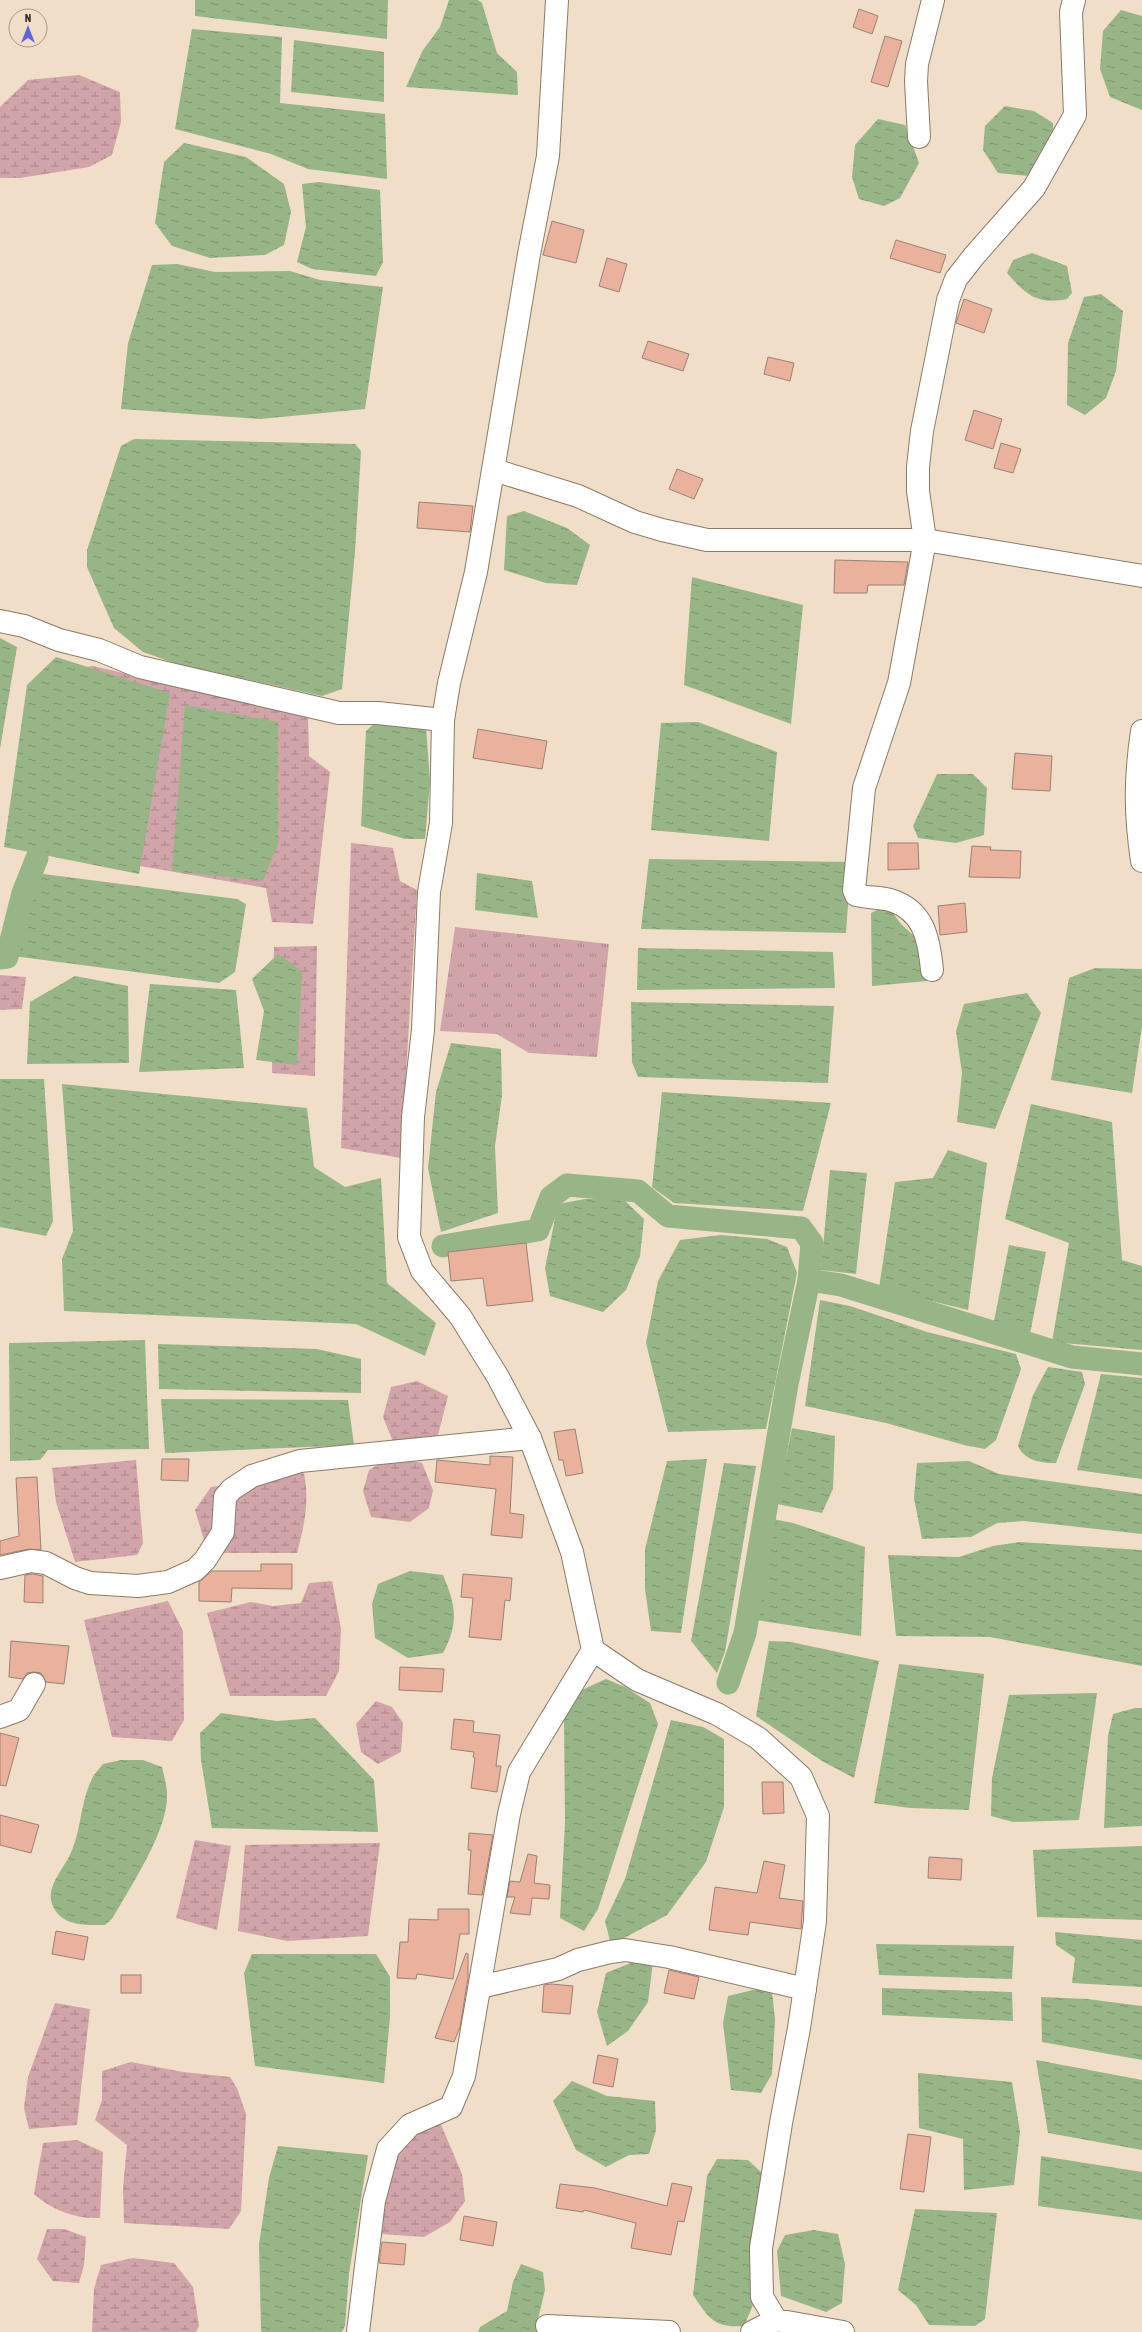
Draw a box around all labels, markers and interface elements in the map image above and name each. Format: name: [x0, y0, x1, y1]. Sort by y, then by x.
north arrow: [8, 8, 48, 48]
text: N: [25, 12, 31, 24]

